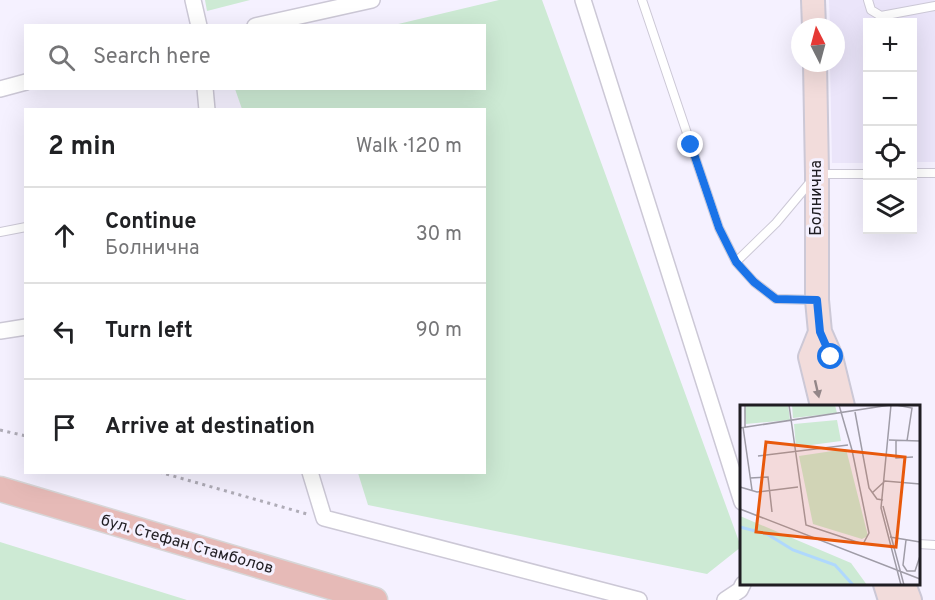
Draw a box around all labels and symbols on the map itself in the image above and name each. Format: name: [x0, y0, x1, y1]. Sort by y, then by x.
north arrow: [791, 18, 845, 72]
route end: [677, 131, 703, 157]
street label: Болнична: [807, 160, 827, 236]
route start: [817, 343, 843, 369]
one-way arrow: [813, 380, 823, 398]
inset map: [740, 405, 920, 585]
street label: бул. Стефан Стамболов: [98, 511, 276, 579]

